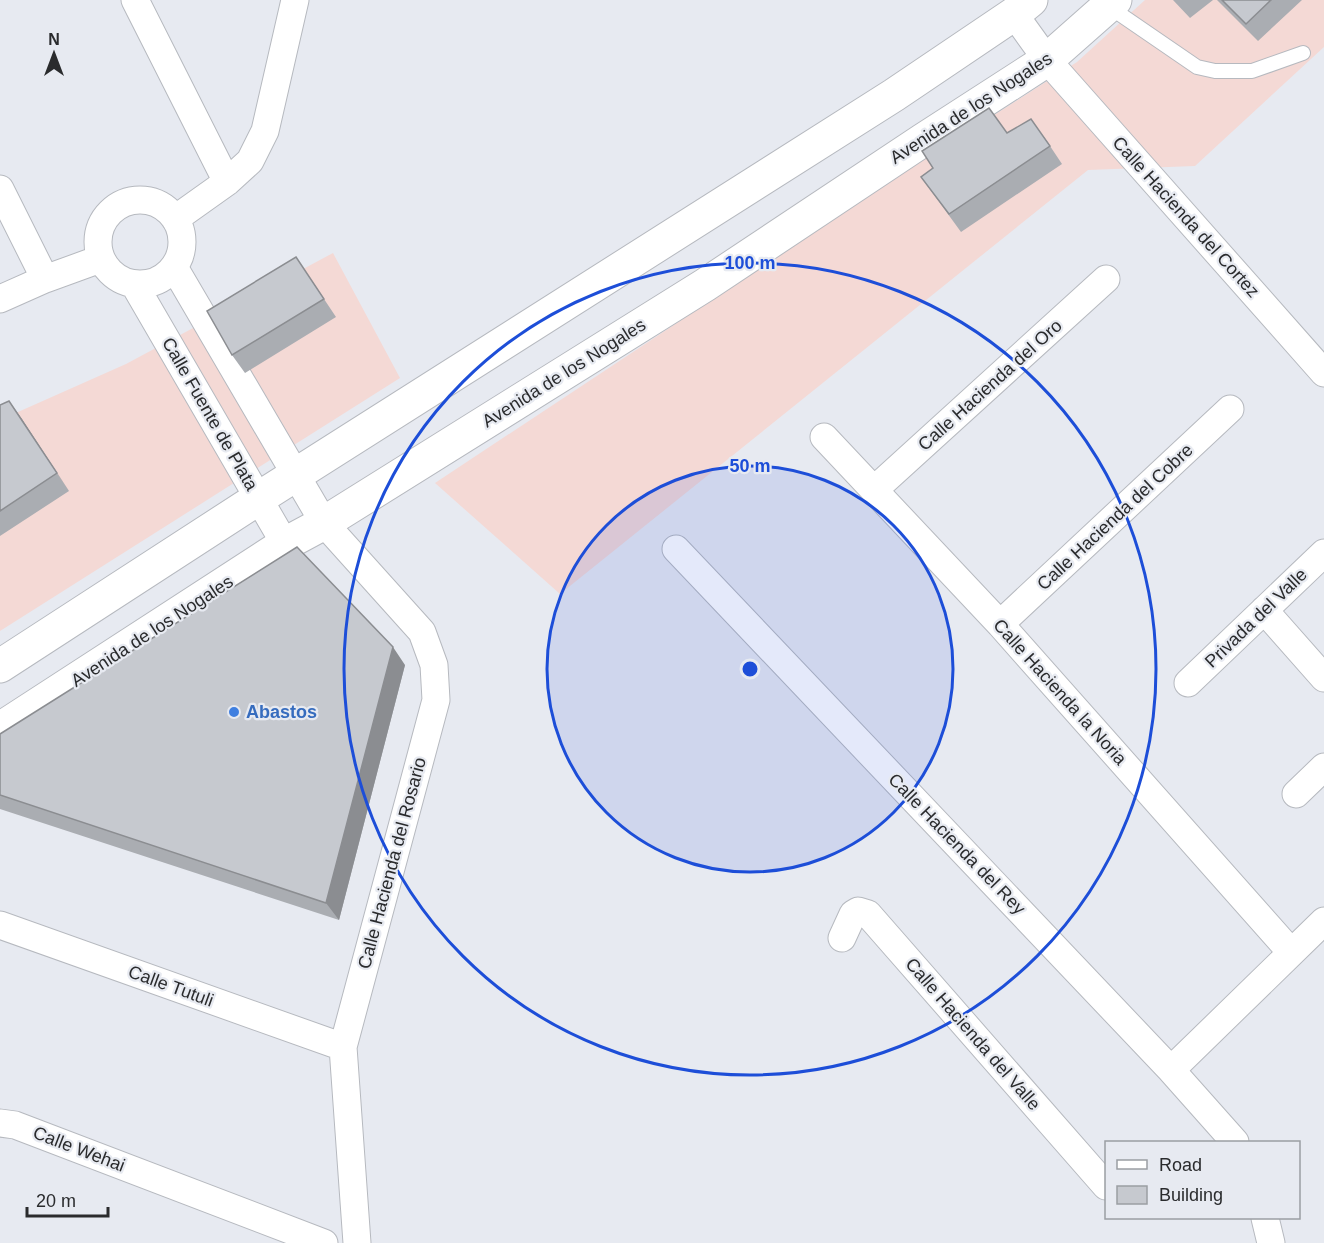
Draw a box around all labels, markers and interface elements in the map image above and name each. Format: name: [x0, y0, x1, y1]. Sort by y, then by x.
north arrow: [24, 24, 84, 84]
text: N: [48, 31, 60, 48]
street label: Avenida de los Nogales: [886, 48, 1056, 168]
street label: Calle Hacienda del Cortez: [1109, 133, 1263, 301]
text: 100 m: [724, 253, 776, 273]
street label: Avenida de los Nogales: [479, 314, 649, 432]
street label: Calle Hacienda del Oro: [914, 315, 1066, 455]
street label: Calle Fuente de Plata: [158, 334, 262, 495]
street label: Calle Hacienda del Cobre: [1033, 440, 1197, 594]
text: 50 m: [729, 456, 771, 476]
street label: Privada del Valle: [1201, 564, 1311, 672]
street label: Avenida de los Nogales: [67, 571, 237, 691]
street label: Calle Hacienda la Noria: [989, 615, 1131, 770]
centre of rings: [740, 659, 760, 679]
place label: Abastos: [246, 702, 317, 722]
marker: Abastos: [227, 705, 241, 719]
street label: Calle Hacienda del Rosario: [354, 755, 430, 971]
street label: Calle Hacienda del Rey: [884, 769, 1030, 919]
street label: Calle Hacienda del Valle: [902, 954, 1044, 1114]
street label: Calle Tutuli: [126, 961, 216, 1011]
street label: Calle Wehai: [30, 1122, 128, 1176]
legend: [1105, 1141, 1300, 1219]
text: Road: [1159, 1155, 1202, 1175]
scale bar: [27, 1180, 108, 1218]
text: Building: [1159, 1185, 1223, 1205]
text: 20 m: [36, 1191, 76, 1211]

